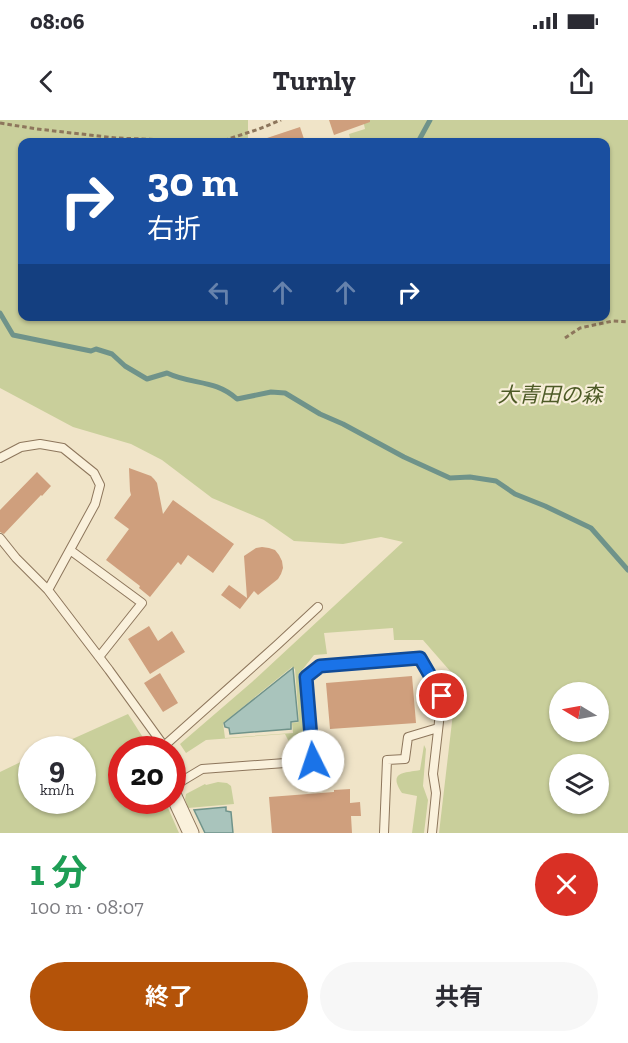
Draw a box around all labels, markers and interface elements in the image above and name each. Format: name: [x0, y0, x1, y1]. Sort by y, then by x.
text: 08:06: [30, 8, 84, 35]
icon: back: [30, 65, 63, 98]
text: Turnly: [273, 65, 355, 97]
icon: share: [565, 65, 598, 98]
text: 30 m: [147, 156, 238, 207]
icon: right: [48, 162, 126, 240]
text: 右折: [147, 213, 201, 245]
icon: left: [203, 276, 236, 309]
icon: ahead: [266, 276, 299, 309]
icon: ahead: [329, 276, 362, 309]
icon: right: [392, 276, 425, 309]
park label: 大青田の森: [498, 382, 604, 407]
pin: [416, 670, 467, 721]
icon: arrive: [425, 679, 458, 712]
north arrow: [549, 682, 609, 742]
map controls: [549, 682, 609, 814]
position arrow: [281, 729, 345, 793]
speed limit sign: 20: [108, 736, 186, 814]
text: 9: [49, 750, 65, 786]
button: layers: [549, 754, 609, 814]
text: km/h: [40, 781, 74, 799]
text: 1 分: [30, 851, 87, 894]
button: close: [535, 853, 598, 916]
text: 100 m · 08:07: [30, 895, 144, 919]
button: 終了: [30, 962, 308, 1031]
button: 共有: [320, 962, 598, 1031]

